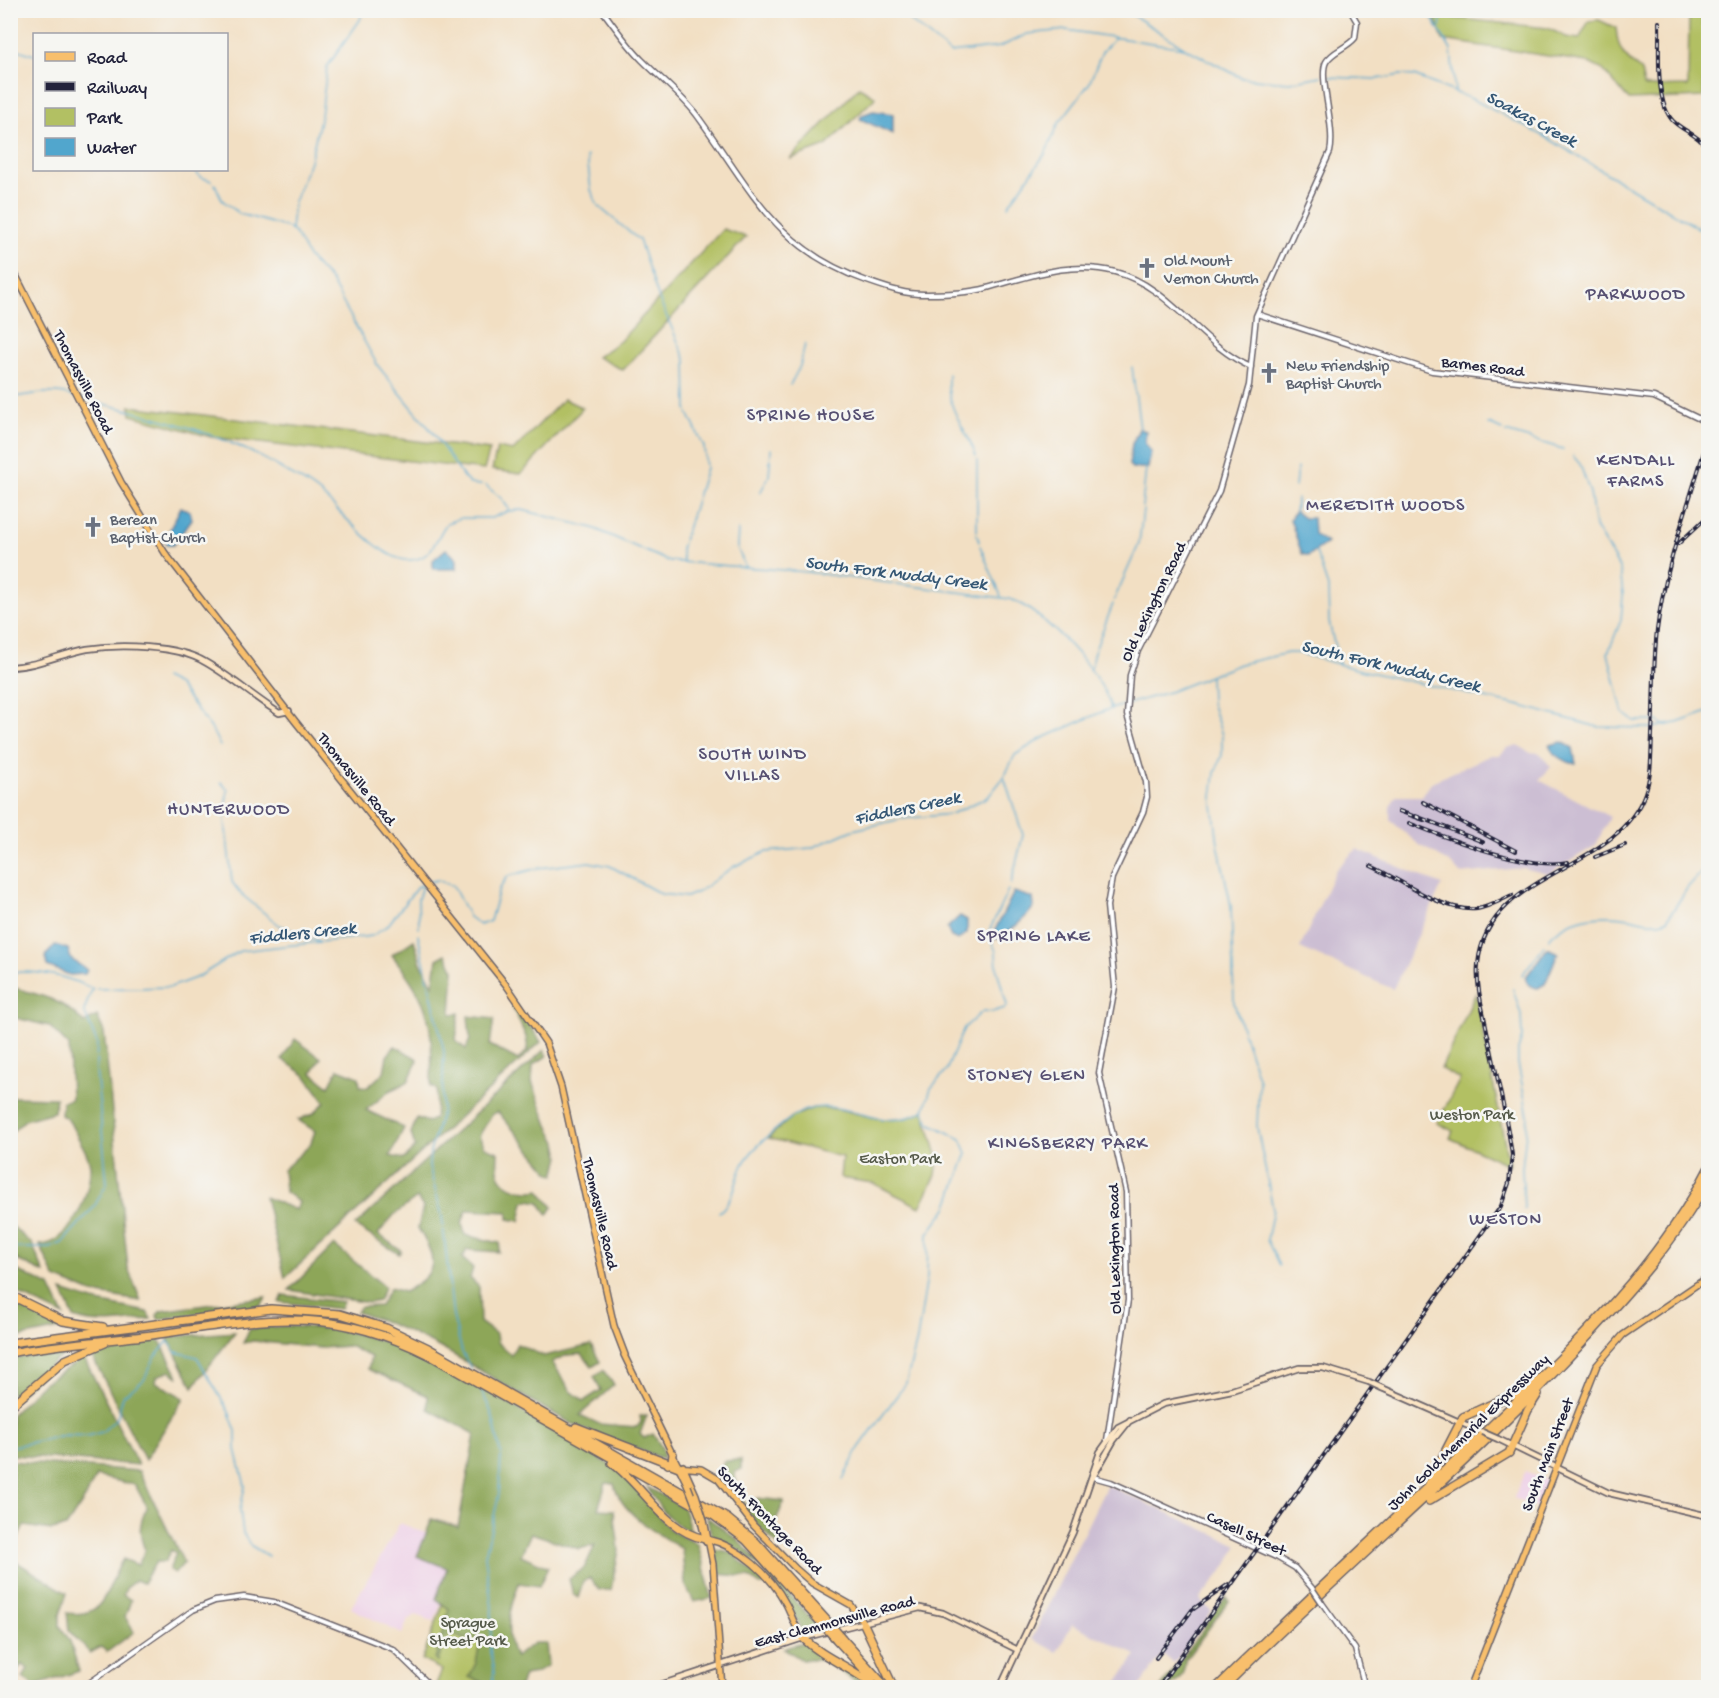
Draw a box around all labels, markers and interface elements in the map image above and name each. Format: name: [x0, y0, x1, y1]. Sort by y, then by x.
legend: [33, 33, 228, 171]
text: Road: [87, 49, 128, 70]
text: Railway: [87, 79, 147, 100]
water label: Soakas Creek: [1482, 88, 1581, 154]
text: Park: [86, 109, 123, 130]
text: Water: [87, 139, 137, 160]
place label: Old Mount Vernon Church: [1163, 253, 1259, 290]
church icon: Old Mount Vernon Church: [1135, 256, 1159, 280]
district label: PARKWOOD: [1585, 285, 1686, 306]
street label: Thomasville Road: [47, 327, 117, 439]
street label: Barnes Road: [1439, 354, 1527, 383]
place label: New Friendship Baptist Church: [1285, 358, 1389, 395]
church icon: New Friendship Baptist Church: [1257, 361, 1281, 385]
district label: SPRING HOUSE: [747, 406, 875, 427]
district label: KENDALL FARMS: [1597, 451, 1675, 493]
district label: MEREDITH WOODS: [1306, 496, 1466, 517]
place label: Berean Baptist Church: [109, 512, 206, 549]
church icon: Berean Baptist Church: [81, 515, 105, 539]
street label: Old Lexington Road: [1118, 538, 1193, 665]
water label: South Fork Muddy Creek: [804, 553, 990, 596]
water label: South Fork Muddy Creek: [1299, 637, 1484, 699]
street label: Thomasville Road: [311, 729, 399, 832]
district label: SOUTH WIND VILLAS: [698, 745, 808, 787]
water label: Fiddlers Creek: [853, 788, 964, 831]
district label: HUNTERWOOD: [167, 800, 291, 821]
water label: Fiddlers Creek: [248, 918, 359, 951]
district label: SPRING LAKE: [977, 927, 1091, 948]
district label: STONEY GLEN: [967, 1066, 1087, 1087]
park label: Weston Park: [1430, 1107, 1516, 1126]
district label: KINGSBERRY PARK: [988, 1134, 1149, 1155]
park label: Easton Park: [859, 1151, 943, 1170]
street label: Thomasville Road: [576, 1155, 621, 1273]
street label: Old Lexington Road: [1106, 1182, 1127, 1314]
district label: WESTON: [1469, 1210, 1543, 1231]
street label: John Gold Memorial Expressway: [1385, 1351, 1554, 1516]
street label: South Main Street: [1519, 1395, 1580, 1515]
street label: South Frontage Road: [712, 1463, 826, 1581]
street label: Casell Street: [1203, 1509, 1289, 1562]
street label: East Clemmonsville Road: [753, 1592, 918, 1654]
park label: Sprague Street Park: [430, 1615, 508, 1652]

